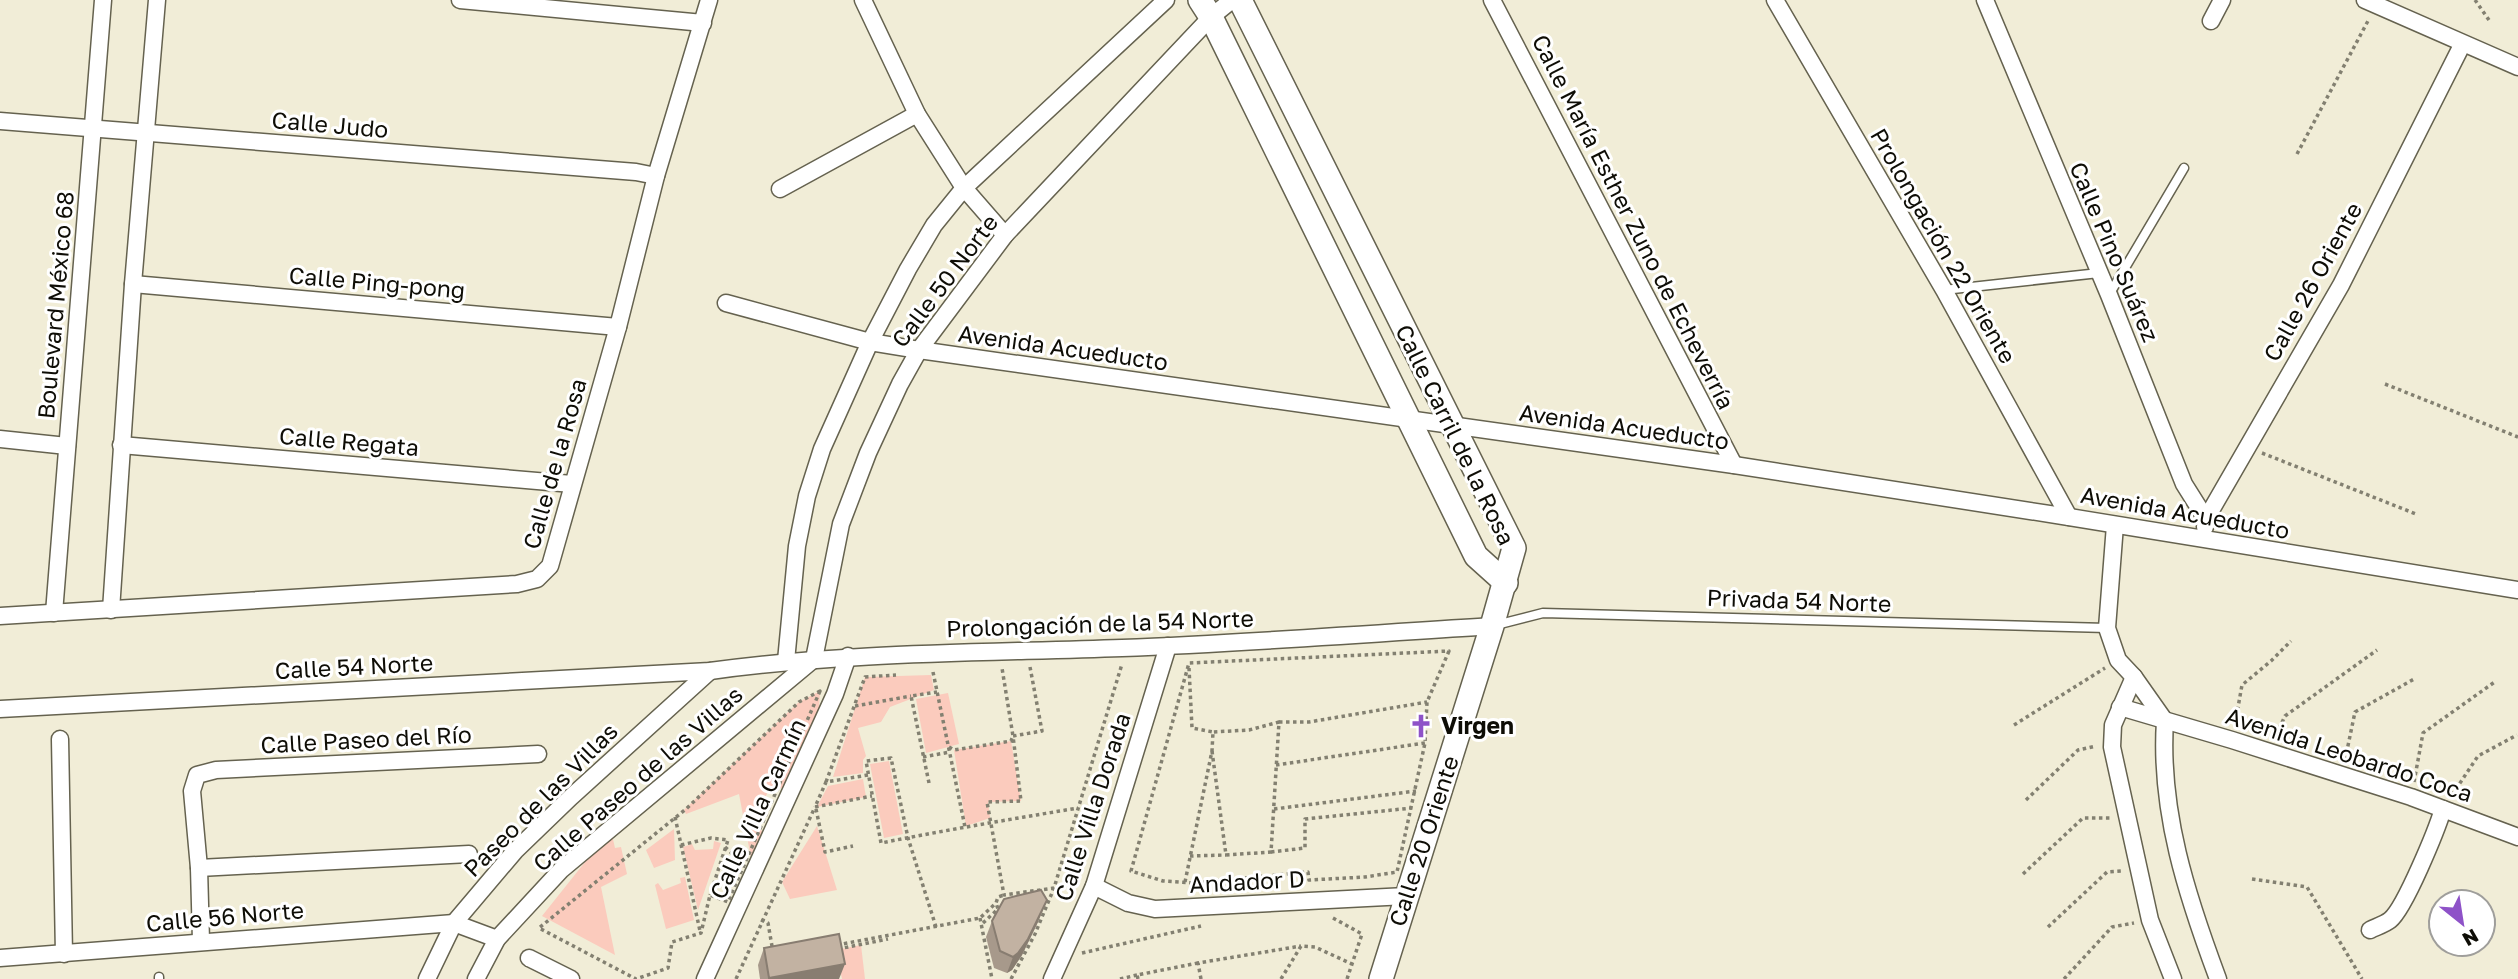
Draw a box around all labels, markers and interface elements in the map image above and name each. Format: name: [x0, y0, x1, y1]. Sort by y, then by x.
street label: Calle María Esther Zuno de Echeverría: [1527, 29, 1741, 414]
street label: Calle Judo: [271, 105, 390, 143]
street label: Prolongación 22 Oriente: [1865, 123, 2023, 368]
street label: Calle Pino Suárez: [2064, 157, 2165, 346]
street label: Boulevard México 68: [31, 190, 79, 420]
street label: Calle 26 Oriente: [2257, 197, 2367, 366]
street label: Calle 50 Norte: [885, 209, 1003, 352]
street label: Calle Ping-pong: [288, 260, 466, 304]
street label: Avenida Acueducto: [956, 318, 1170, 376]
street label: Calle Carril de la Rosa: [1390, 320, 1521, 549]
street label: Calle de la Rosa: [516, 375, 592, 552]
street label: Avenida Acueducto: [1517, 397, 1731, 455]
street label: Calle Regata: [278, 421, 420, 461]
street label: Avenida Acueducto: [2079, 480, 2292, 544]
street label: Privada 54 Norte: [1706, 583, 1892, 617]
street label: Prolongación de la 54 Norte: [946, 604, 1254, 642]
street label: Calle 54 Norte: [274, 648, 434, 684]
street label: Calle Paseo de las Villas: [528, 681, 748, 877]
street label: Avenida Leobardo Coca: [2223, 701, 2476, 807]
street label: Calle Villa Dorada: [1048, 709, 1136, 904]
place label: Virgen: [1441, 711, 1514, 739]
church icon: Virgen: [1407, 712, 1435, 740]
street label: Calle Villa Carmín: [703, 714, 811, 903]
street label: Paseo de las Villas: [458, 717, 624, 883]
street label: Calle Paseo del Río: [260, 719, 472, 759]
street label: Calle 20 Oriente: [1382, 752, 1464, 929]
street label: Andador D: [1189, 864, 1305, 898]
north arrow: [2427, 888, 2497, 958]
street label: Calle 56 Norte: [145, 895, 305, 937]
text: N: [2459, 925, 2483, 952]

